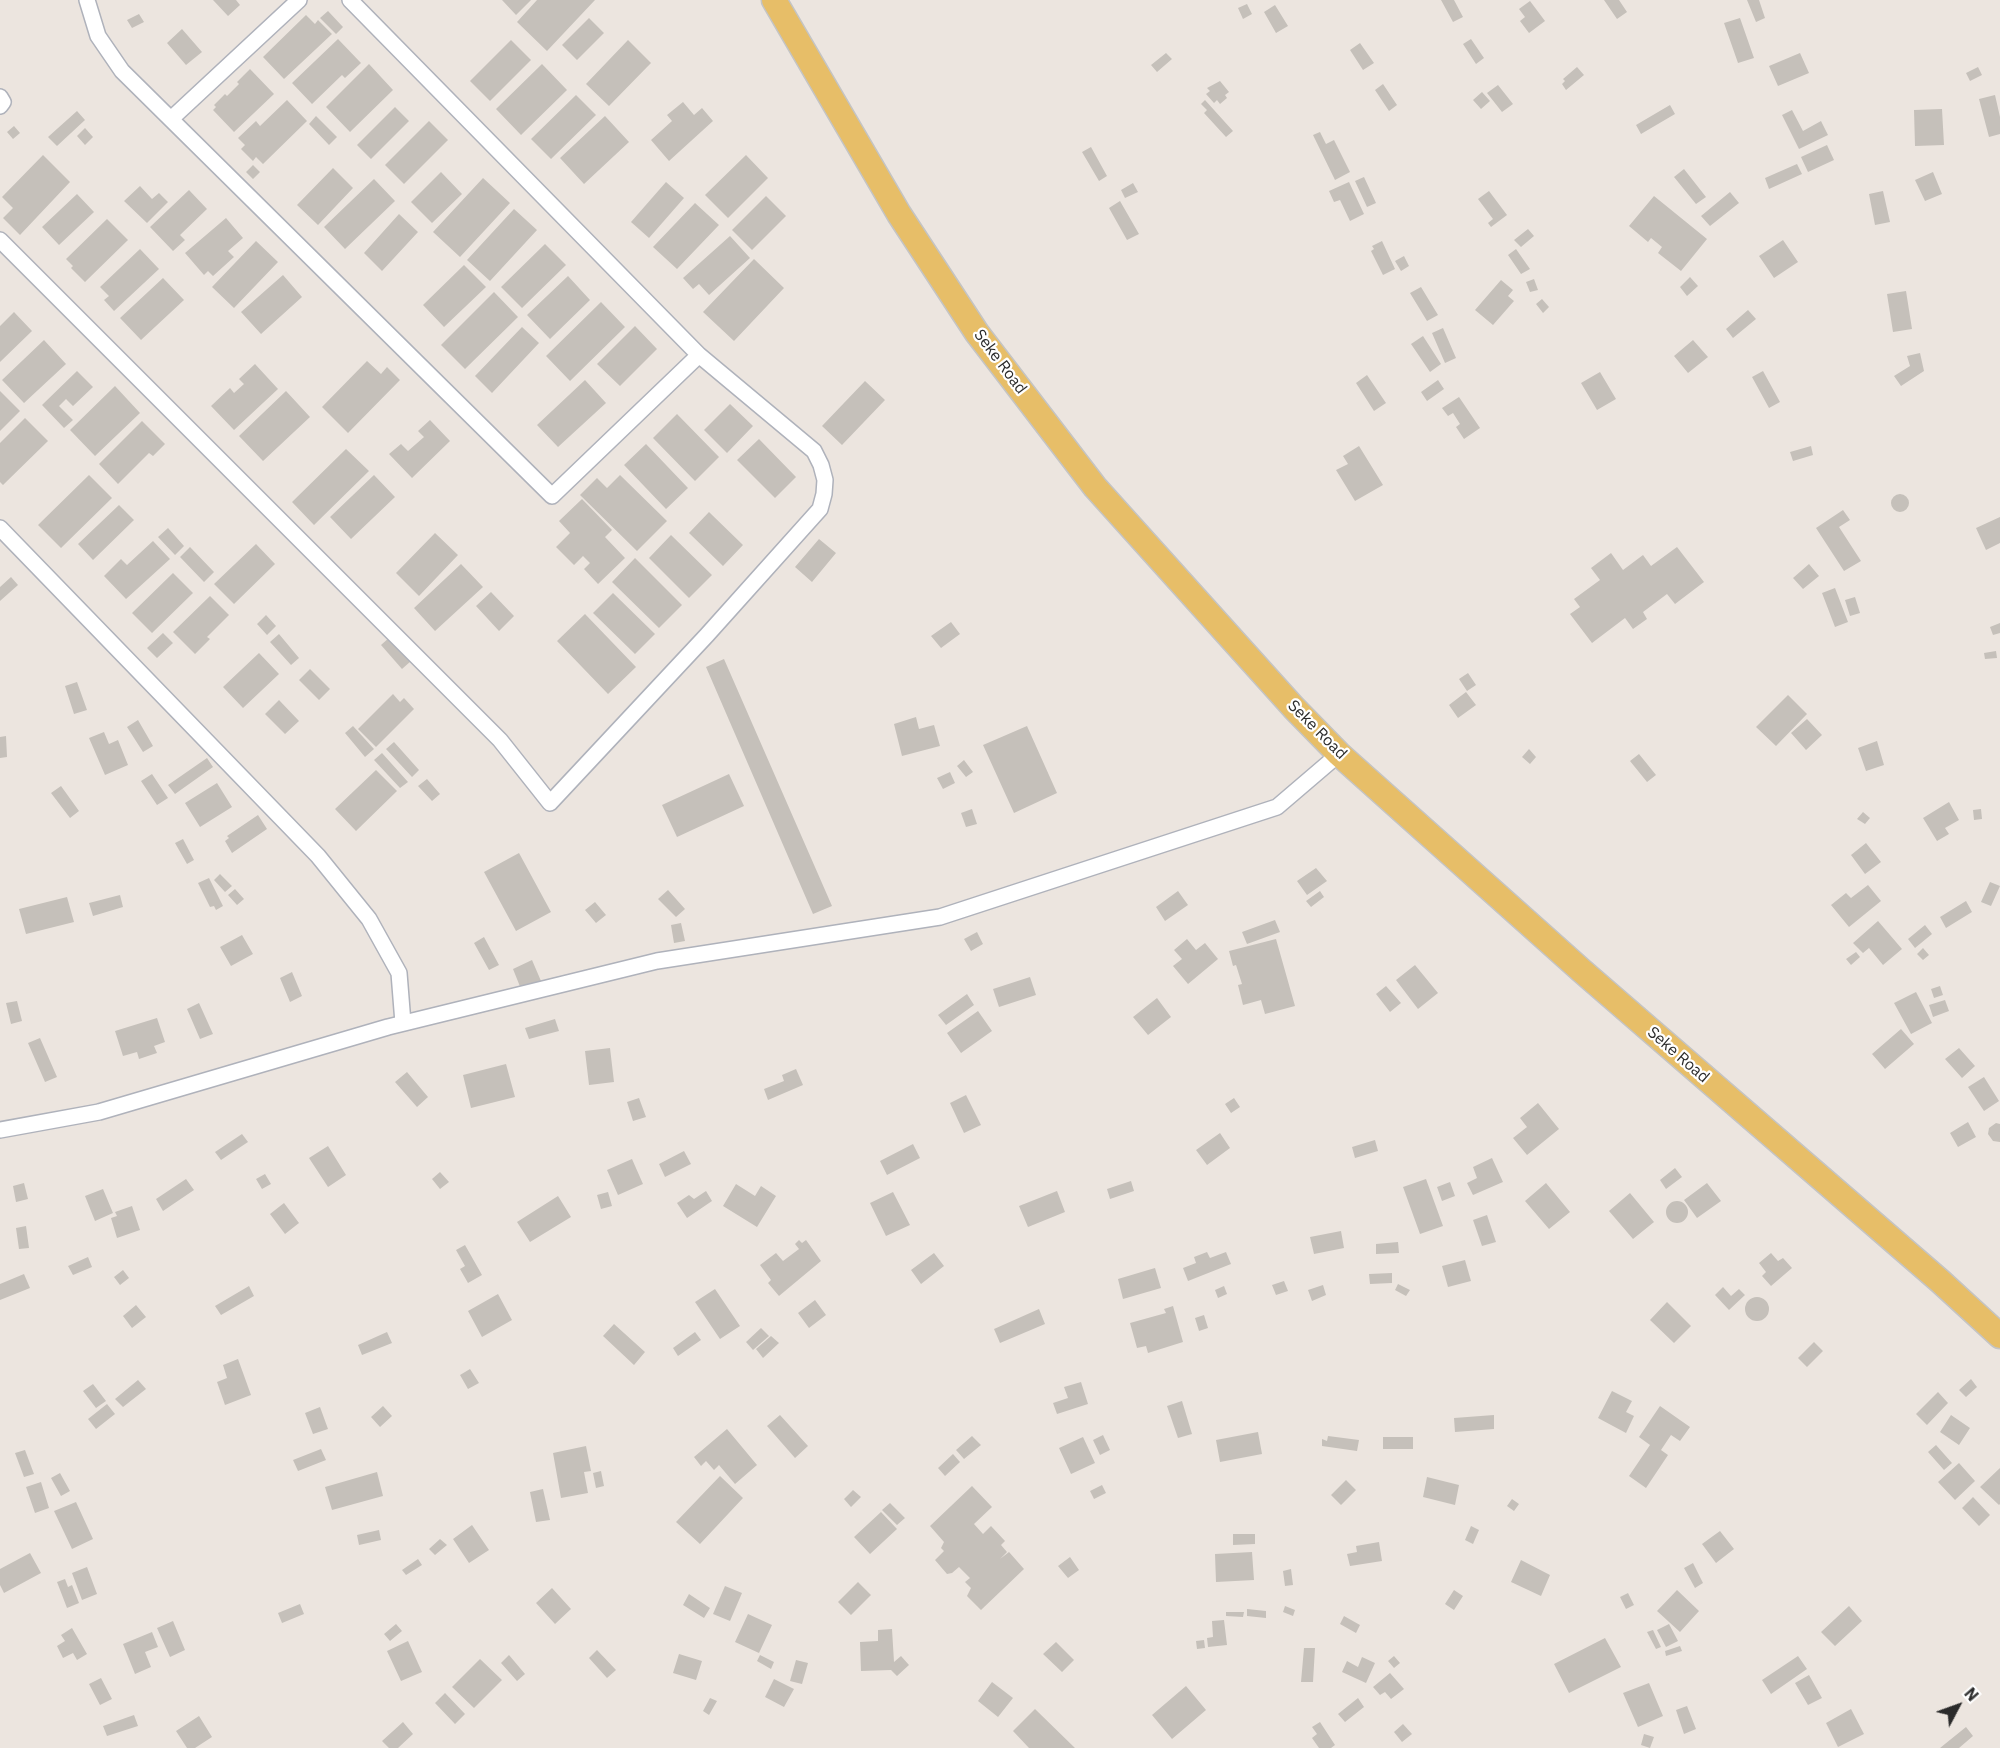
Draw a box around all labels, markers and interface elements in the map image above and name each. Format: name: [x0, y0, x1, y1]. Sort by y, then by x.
street label: Seke Road: [970, 326, 1030, 398]
street label: Seke Road: [1283, 696, 1351, 764]
street label: Seke Road: [1643, 1023, 1713, 1087]
north arrow: [1928, 1676, 1988, 1736]
text: N: [1960, 1683, 1983, 1705]

